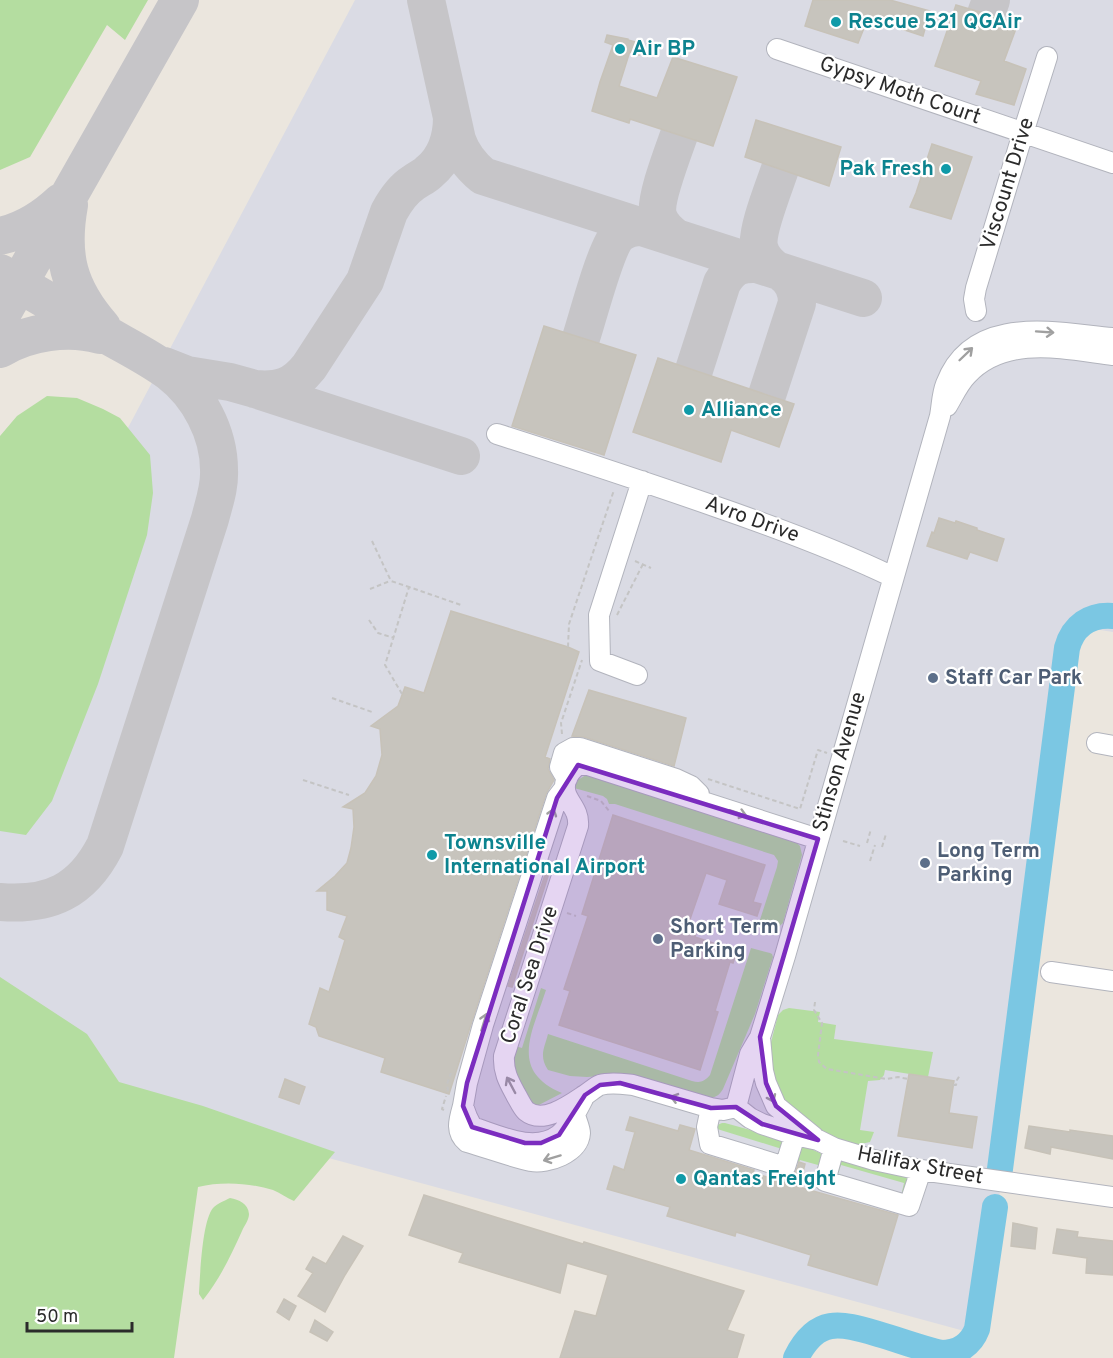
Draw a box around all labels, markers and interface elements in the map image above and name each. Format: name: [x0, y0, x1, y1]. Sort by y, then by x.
place label: Rescue 521 QGAir: [848, 9, 1022, 36]
marker: Rescue 521 QGAir: [829, 15, 843, 29]
place label: Air BP: [632, 36, 695, 63]
marker: Air BP: [613, 42, 627, 56]
street label: Gypsy Moth Court: [816, 51, 984, 131]
street label: Viscount Drive: [975, 114, 1041, 254]
place label: Pak Fresh: [839, 156, 934, 183]
marker: Pak Fresh: [939, 162, 953, 176]
one-way arrow: [1035, 327, 1055, 338]
one-way arrow: [959, 347, 974, 362]
place label: Alliance: [701, 397, 782, 424]
marker: Alliance: [682, 403, 696, 417]
street label: Avro Drive: [701, 491, 803, 549]
place label: Staff Car Park: [945, 665, 1083, 692]
marker: Staff Car Park: [926, 671, 940, 685]
street label: Stinson Avenue: [807, 689, 873, 835]
one-way arrow: [546, 808, 557, 827]
one-way arrow: [728, 809, 747, 820]
place label: Townsville International Airport: [444, 830, 645, 881]
place label: Long Term Parking: [937, 838, 1040, 889]
marker: Townsville International Airport: [425, 848, 439, 862]
marker: Long Term Parking: [918, 856, 932, 870]
street label: Coral Sea Drive: [495, 903, 565, 1047]
place label: Short Term Parking: [670, 914, 779, 965]
marker: Short Term Parking: [651, 932, 665, 946]
one-way arrow: [479, 1013, 490, 1032]
one-way arrow: [505, 1077, 517, 1094]
one-way arrow: [765, 1085, 777, 1103]
one-way arrow: [670, 1093, 689, 1104]
street label: Halifax Street: [855, 1141, 985, 1191]
one-way arrow: [543, 1153, 562, 1164]
place label: Qantas Freight: [693, 1166, 836, 1193]
marker: Qantas Freight: [674, 1172, 688, 1186]
scale bar: [27, 1295, 132, 1333]
text: 50 m: [36, 1306, 78, 1329]

